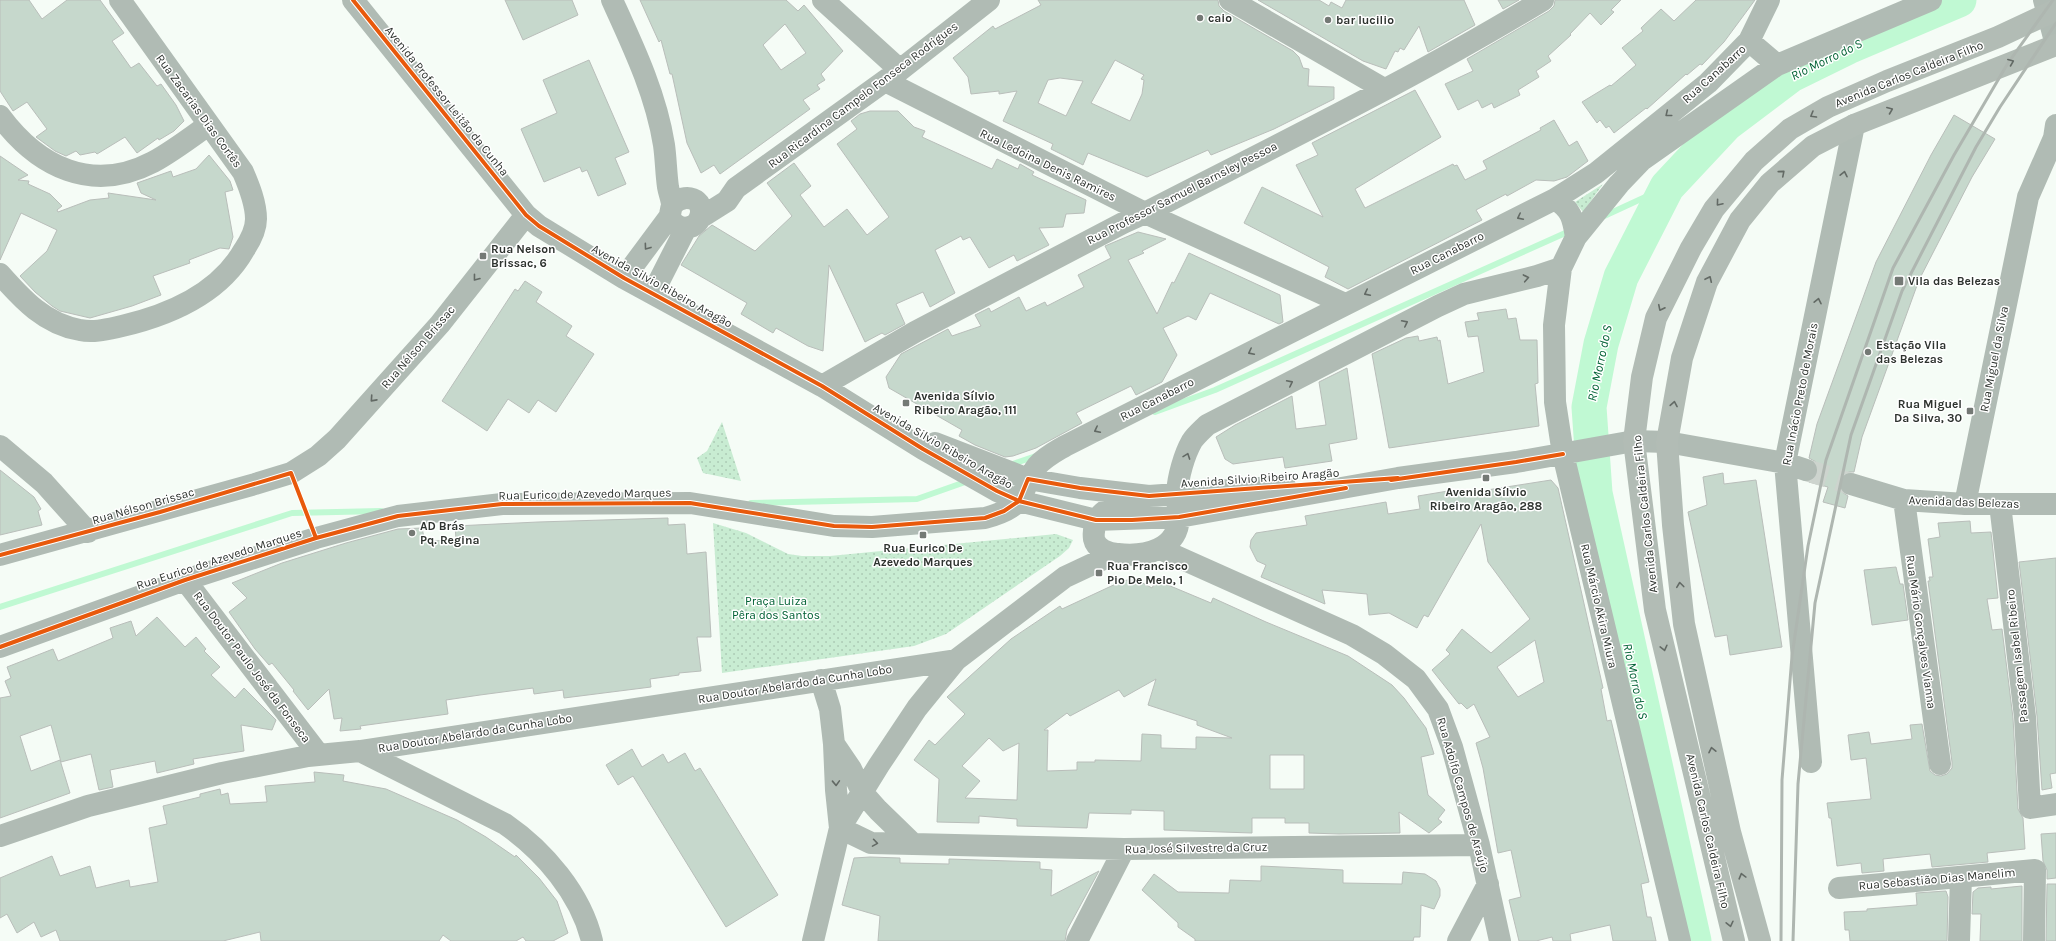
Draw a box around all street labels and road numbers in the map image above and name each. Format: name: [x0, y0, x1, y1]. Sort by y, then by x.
street label: Rua Ricardina Campelo Fonseca Rodrigues: [765, 19, 961, 171]
street label: Avenida Professor Leitão da Cunha: [382, 23, 512, 179]
street label: Avenida Carlos Caldeira Filho: [1833, 38, 1985, 110]
street label: Rua Canabarro: [1679, 42, 1749, 106]
street label: Rua Zacarias Dias Cortês: [153, 52, 245, 170]
street label: Rua Ledoina Denis Ramires: [978, 126, 1118, 204]
street label: Rua Professor Samuel Barnsley Pessoa: [1085, 139, 1279, 247]
street label: Rua Canabarro: [1408, 228, 1486, 278]
street label: Avenida Silvio Ribeiro Aragão: [589, 241, 735, 331]
street label: Rua Nélson Brissac: [378, 303, 458, 391]
street label: Rua Miguel da Silva: [1977, 305, 2011, 413]
street label: Rua Inácio Preto de Morais: [1779, 321, 1821, 467]
street label: Rua Canabarro: [1118, 374, 1196, 424]
street label: Avenida Silvio Ribeiro Aragão: [871, 400, 1015, 492]
street label: Avenida Carlos Caldeira Filho: [1630, 434, 1660, 594]
street label: Avenida Silvio Ribeiro Aragão: [1180, 465, 1340, 491]
street label: Rua Nélson Brissac: [90, 485, 196, 527]
street label: Rua Eurico de Azevedo Marques: [498, 485, 672, 503]
street label: Avenida das Belezas: [1908, 493, 2020, 511]
street label: Rua Eurico de Azevedo Marques: [135, 526, 303, 592]
street label: Rua Márcio Akira Miura: [1578, 542, 1620, 670]
street label: Rua Mário Gonçalves Vianna: [1903, 554, 1939, 710]
street label: Rua Doutor Paulo José da Fonseca: [191, 589, 313, 745]
street label: Passagem Isabel Ribeiro: [2003, 589, 2031, 723]
street label: Rua Doutor Abelardo da Cunha Lobo: [697, 662, 893, 706]
street label: Rua Doutor Abelardo da Cunha Lobo: [377, 711, 573, 755]
street label: Rua Adolfo Campos de Araújo: [1434, 716, 1492, 874]
street label: Avenida Carlos Caldeira Filho: [1683, 752, 1733, 910]
street label: Rua José Silvestre da Cruz: [1125, 840, 1268, 856]
street label: Rua Sebastião Dias Manelim: [1858, 865, 2016, 893]

